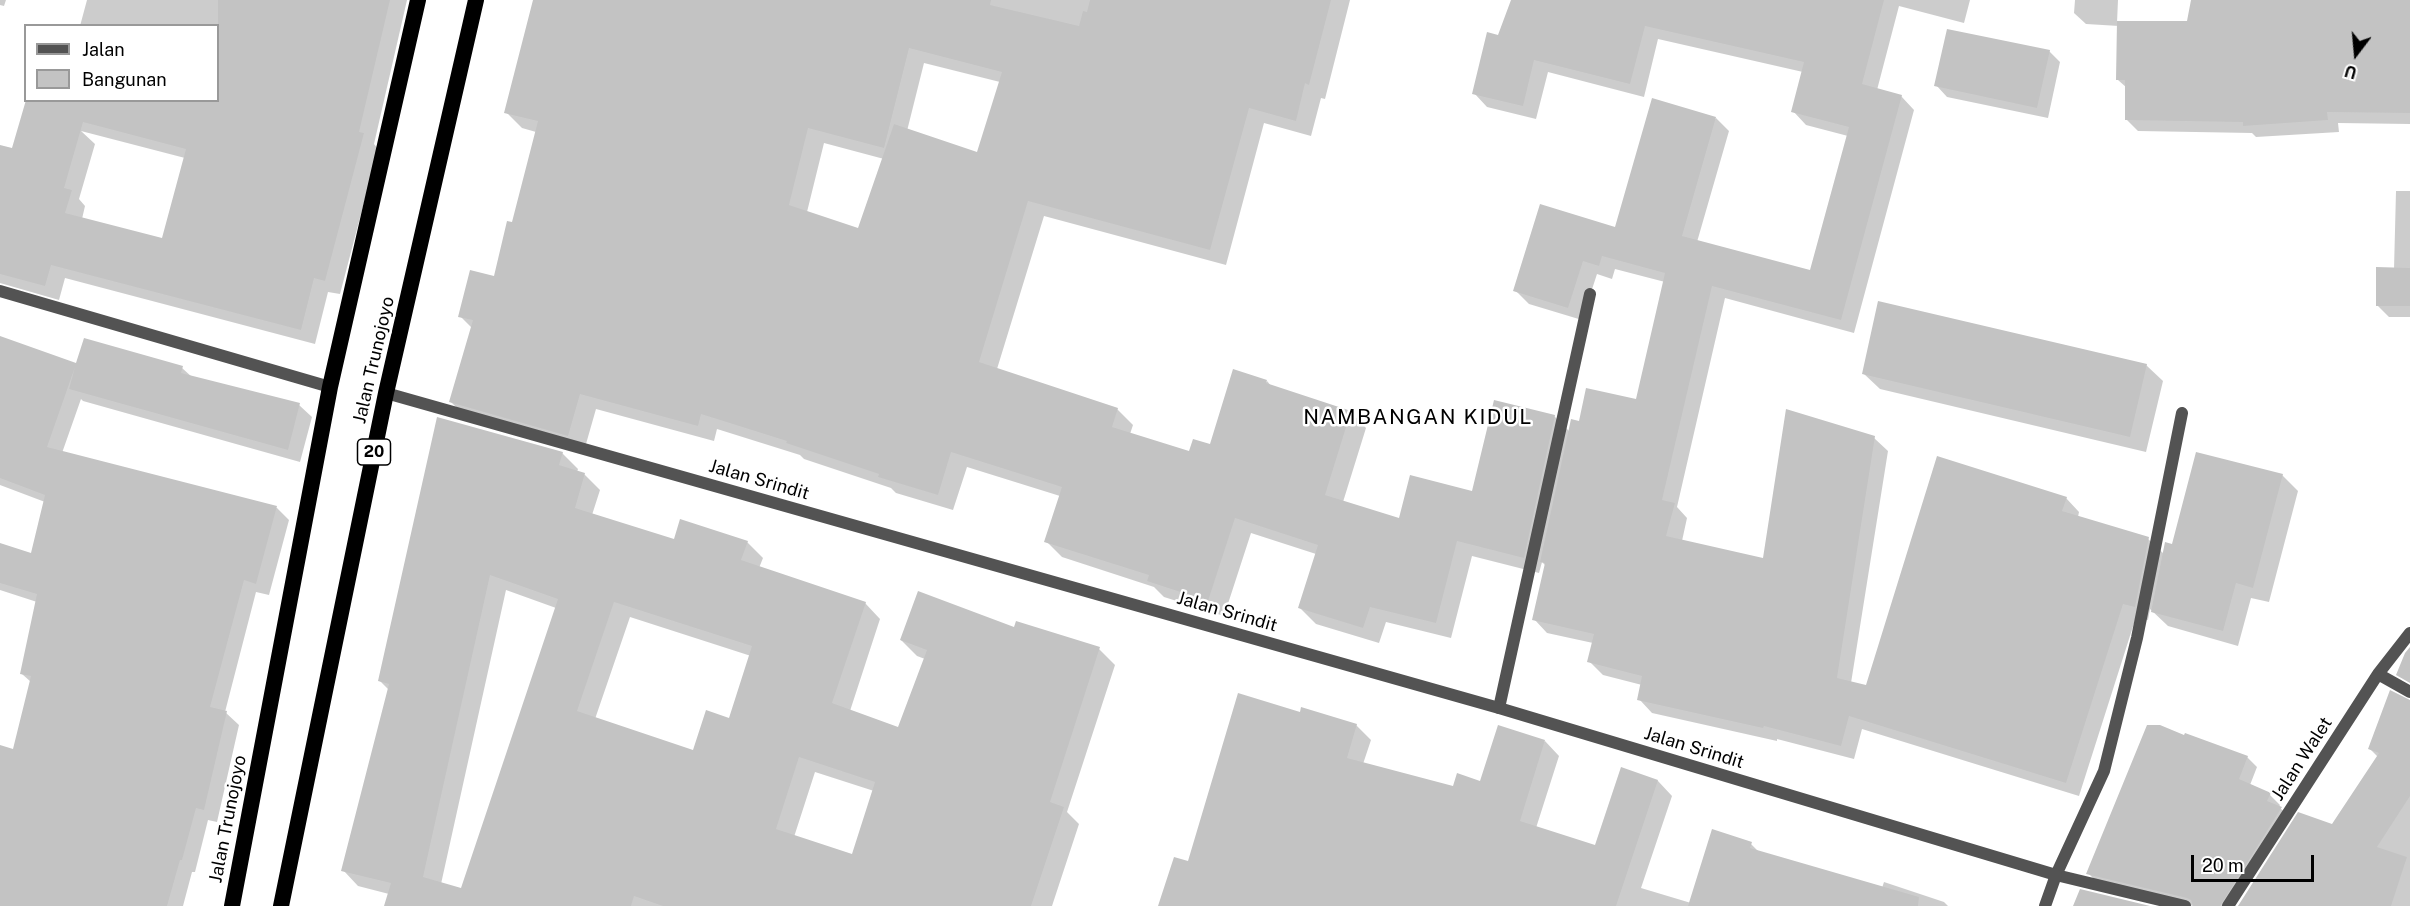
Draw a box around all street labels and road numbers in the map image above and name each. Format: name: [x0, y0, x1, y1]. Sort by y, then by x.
street label: Jalan Trunojoyo: [349, 294, 399, 426]
road number: 20: [358, 439, 391, 465]
street label: Jalan Srindit: [706, 455, 812, 505]
street label: Jalan Srindit: [1174, 587, 1280, 637]
street label: Jalan Walet: [2267, 713, 2337, 805]
street label: Jalan Srindit: [1641, 723, 1747, 773]
street label: Jalan Trunojoyo: [205, 753, 251, 885]

